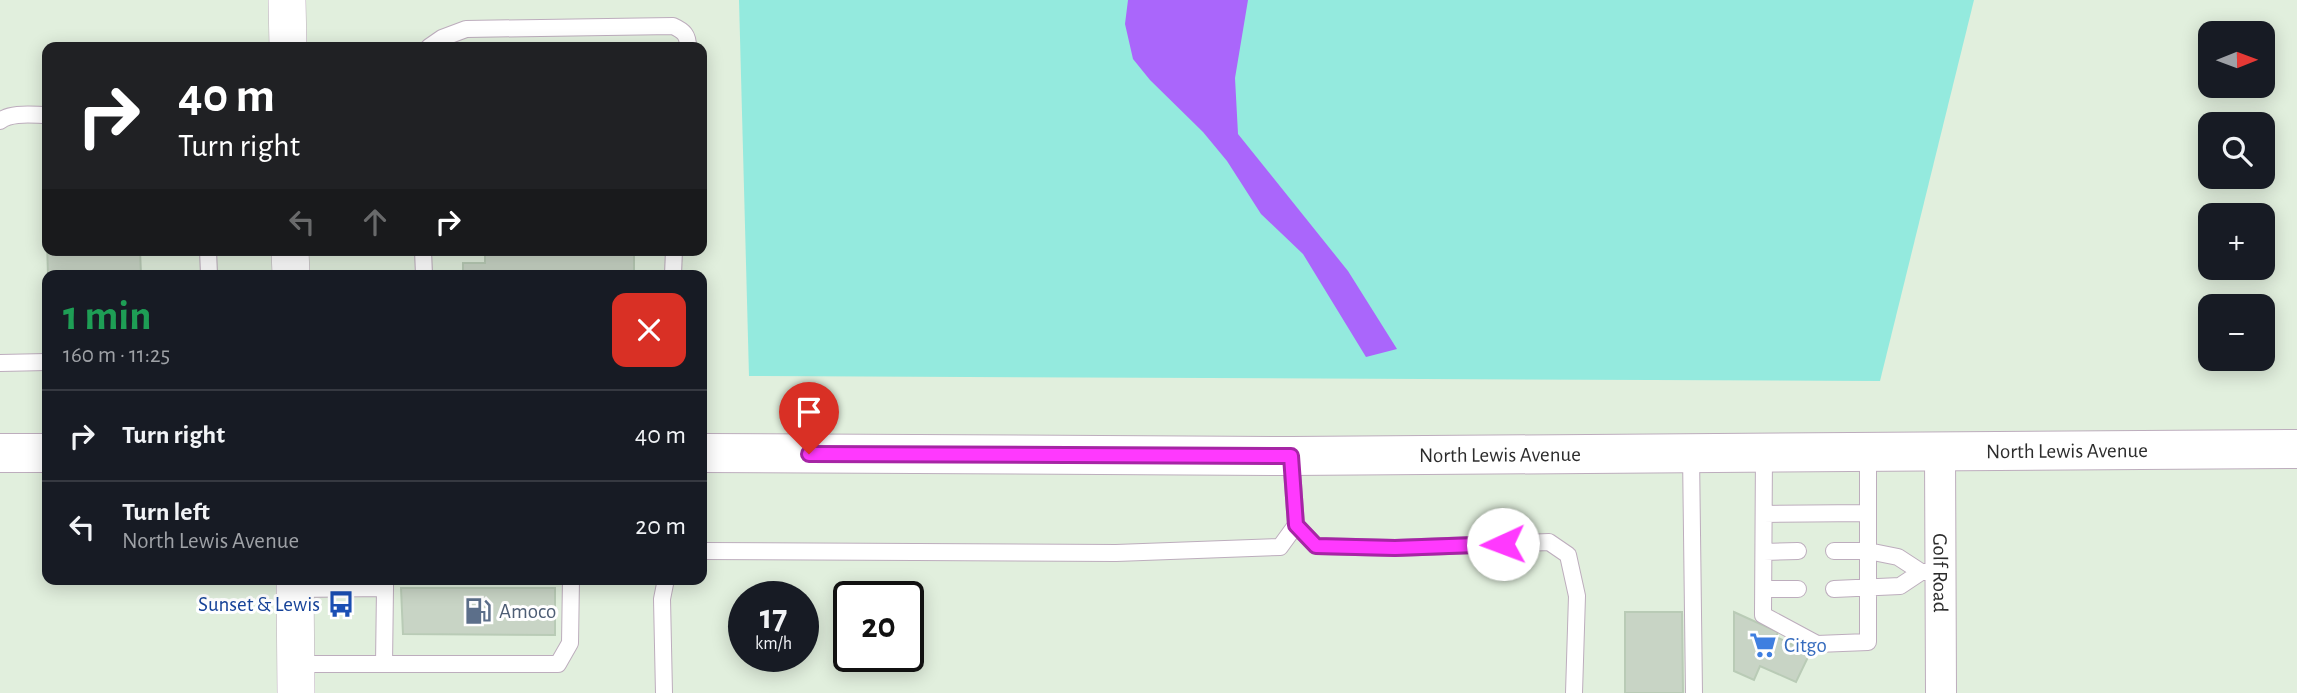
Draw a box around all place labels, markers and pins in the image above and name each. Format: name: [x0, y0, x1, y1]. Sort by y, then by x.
pin: [779, 382, 839, 454]
bus stop icon: Sunset & Lewis: [326, 589, 356, 619]
place label: Sunset & Lewis: [198, 594, 320, 615]
fuel station icon: Amoco: [463, 596, 493, 626]
place label: Amoco: [499, 601, 556, 622]
supermarket icon: Citgo: [1748, 630, 1778, 660]
place label: Citgo: [1784, 635, 1827, 656]

